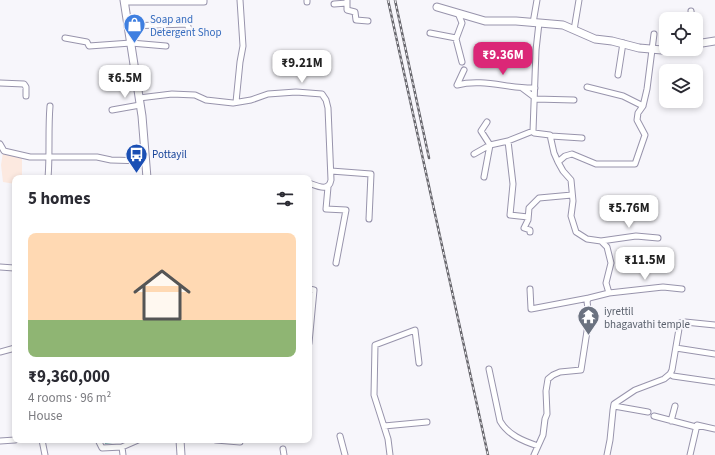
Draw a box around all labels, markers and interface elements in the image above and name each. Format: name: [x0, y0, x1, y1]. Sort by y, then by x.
shop icon: Soap and Detergent Shop: [122, 12, 148, 45]
place label: Soap and Detergent Shop: [150, 12, 222, 40]
map controls: [659, 12, 703, 108]
button: locate: [659, 12, 703, 56]
pin: ₹9.36M: [470, 42, 536, 76]
text: ₹9.36M: [482, 46, 524, 64]
pin: ₹9.21M: [269, 50, 335, 84]
text: ₹9.21M: [281, 54, 323, 72]
button: layers: [659, 64, 703, 108]
pin: ₹6.5M: [97, 65, 153, 99]
text: ₹6.5M: [108, 69, 142, 87]
bus stop icon: Pottayil: [124, 141, 150, 174]
place label: Pottayil: [152, 147, 187, 162]
text: 5 homes: [28, 187, 90, 211]
icon: filters: [274, 188, 296, 210]
pin: ₹5.76M: [596, 195, 662, 229]
text: ₹5.76M: [608, 199, 650, 217]
pin: ₹11.5M: [612, 247, 678, 281]
text: ₹11.5M: [624, 251, 666, 269]
icon: home: [126, 259, 198, 331]
temple icon: iyrettil bhagavathi temple: [576, 304, 602, 337]
place label: iyrettil bhagavathi temple: [604, 304, 690, 332]
text: ₹9,360,000: [28, 365, 110, 389]
text: 4 rooms · 96 m²: [28, 389, 111, 407]
text: House: [28, 407, 63, 425]

